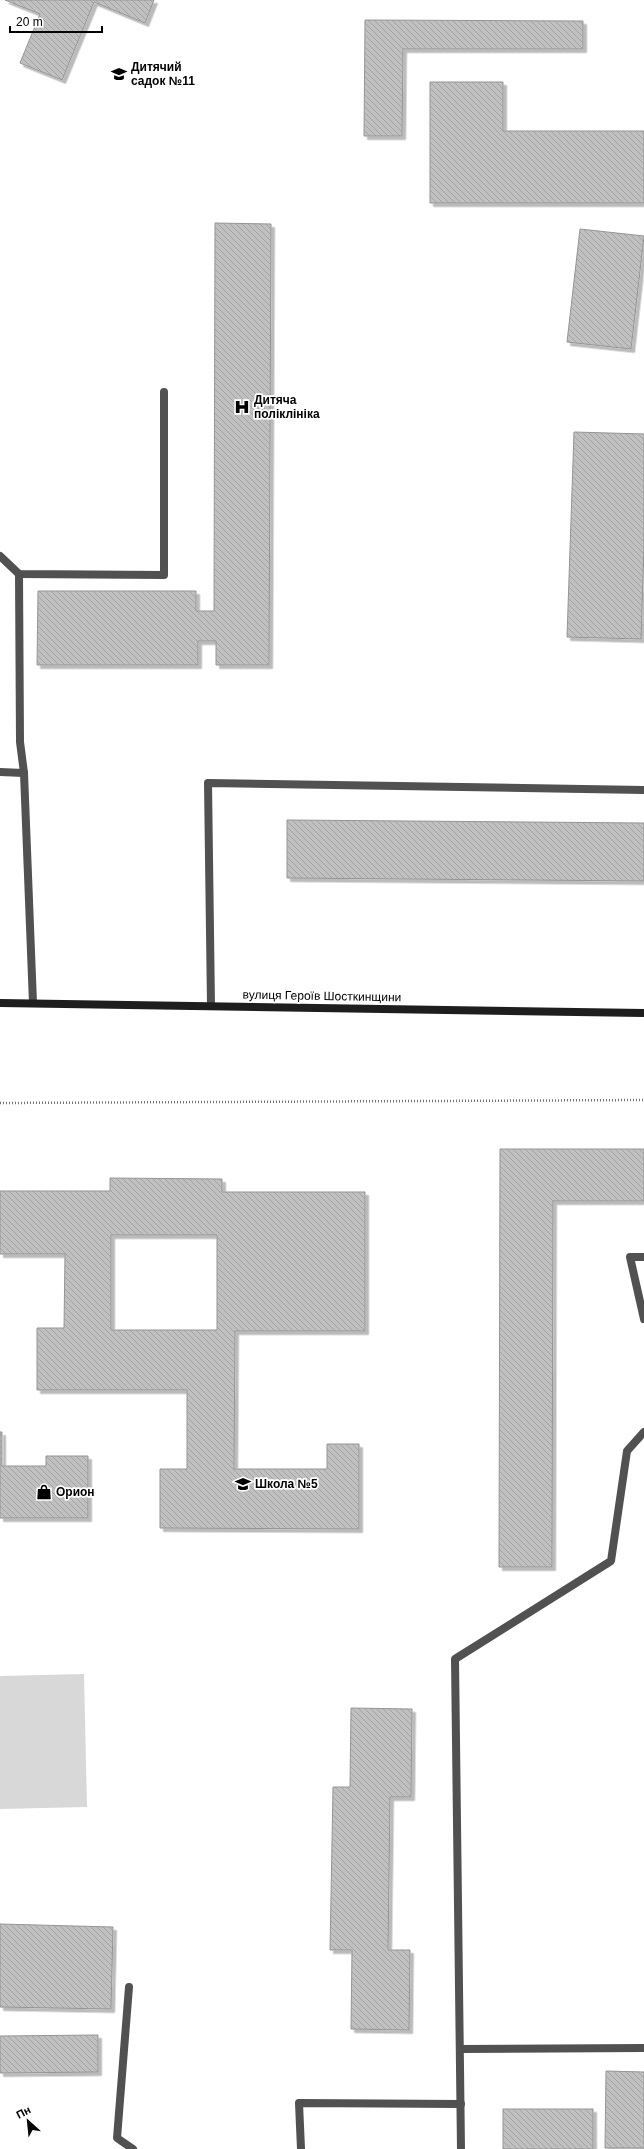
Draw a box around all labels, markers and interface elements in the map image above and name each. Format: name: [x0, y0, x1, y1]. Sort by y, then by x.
scale bar: [10, 8, 102, 34]
text: 20 m: [16, 15, 43, 29]
place label: Дитячий садок №11: [131, 60, 195, 88]
school or university icon: Дитячий садок №11: [110, 65, 128, 83]
place label: Дитяча поліклініка: [254, 393, 320, 421]
hospital icon: Дитяча поліклініка: [233, 398, 251, 416]
street label: вулиця Героїв Шосткинщини: [243, 988, 401, 1004]
school or university icon: Школа №5: [234, 1475, 252, 1493]
place label: Школа №5: [255, 1477, 318, 1491]
shop icon: Орион: [35, 1483, 53, 1501]
place label: Орион: [56, 1485, 95, 1499]
north arrow: [8, 2101, 48, 2141]
text: Пн: [14, 2103, 33, 2121]

